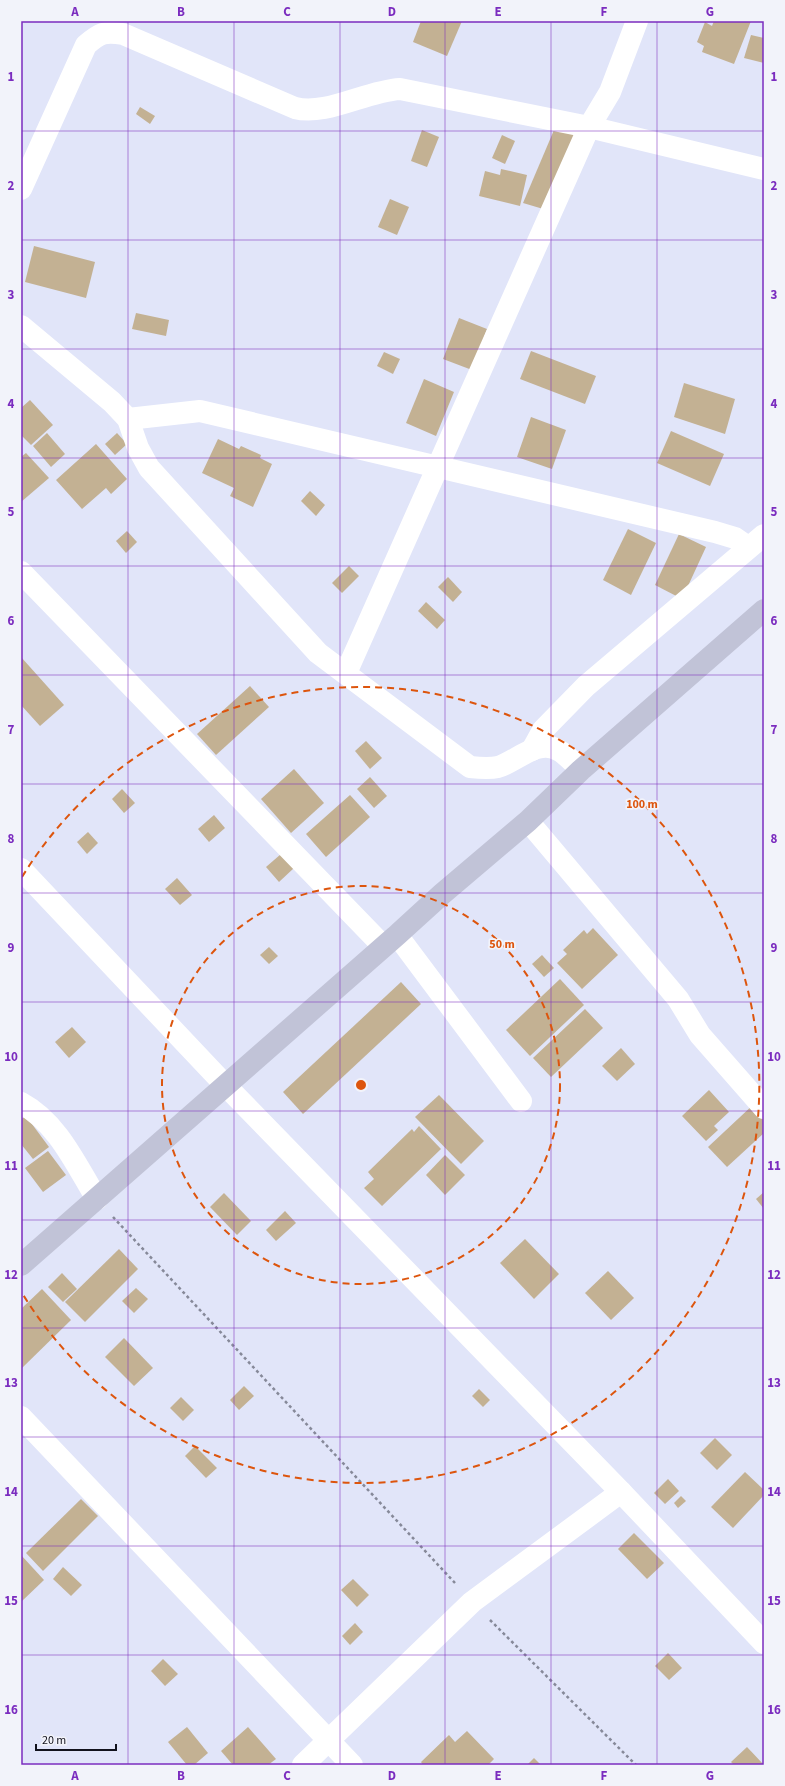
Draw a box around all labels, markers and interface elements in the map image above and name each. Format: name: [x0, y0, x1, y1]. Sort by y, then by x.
text: A: [70, 3, 79, 21]
text: B: [177, 3, 185, 21]
text: C: [283, 3, 291, 21]
text: D: [388, 3, 396, 21]
text: E: [494, 3, 502, 21]
text: F: [601, 3, 608, 21]
text: G: [706, 3, 714, 21]
text: 1: [8, 68, 15, 86]
text: 1: [771, 68, 778, 86]
text: 2: [8, 177, 15, 195]
text: 2: [771, 177, 778, 195]
text: 3: [8, 286, 15, 304]
text: 3: [771, 286, 778, 304]
text: 4: [8, 395, 15, 413]
text: 4: [771, 395, 778, 413]
text: 5: [8, 503, 15, 521]
text: 5: [771, 503, 778, 521]
text: 6: [8, 612, 15, 630]
text: 6: [771, 612, 778, 630]
text: 7: [8, 721, 15, 739]
text: 7: [771, 721, 778, 739]
text: 100 m: [626, 796, 658, 813]
text: 8: [8, 830, 15, 848]
text: 8: [771, 830, 778, 848]
text: 50 m: [489, 936, 515, 953]
text: 9: [8, 939, 15, 957]
text: 9: [771, 939, 778, 957]
text: 10: [4, 1048, 18, 1066]
text: 10: [767, 1048, 781, 1066]
centre of rings: [354, 1078, 368, 1092]
text: 11: [4, 1157, 18, 1175]
text: 11: [767, 1157, 781, 1175]
text: 12: [4, 1266, 18, 1284]
text: 12: [767, 1266, 781, 1284]
text: 13: [4, 1374, 18, 1392]
text: 13: [767, 1374, 781, 1392]
text: 14: [4, 1483, 18, 1501]
text: 14: [767, 1483, 781, 1501]
text: 15: [4, 1592, 18, 1610]
text: 15: [767, 1592, 781, 1610]
text: 16: [4, 1701, 18, 1719]
text: 16: [767, 1701, 781, 1719]
scale bar: [36, 1726, 116, 1752]
text: 20 m: [42, 1732, 66, 1749]
text: A: [70, 1767, 79, 1785]
text: B: [177, 1767, 185, 1785]
text: C: [283, 1767, 291, 1785]
text: D: [388, 1767, 396, 1785]
text: E: [494, 1767, 502, 1785]
text: F: [601, 1767, 608, 1785]
text: G: [706, 1767, 714, 1785]

